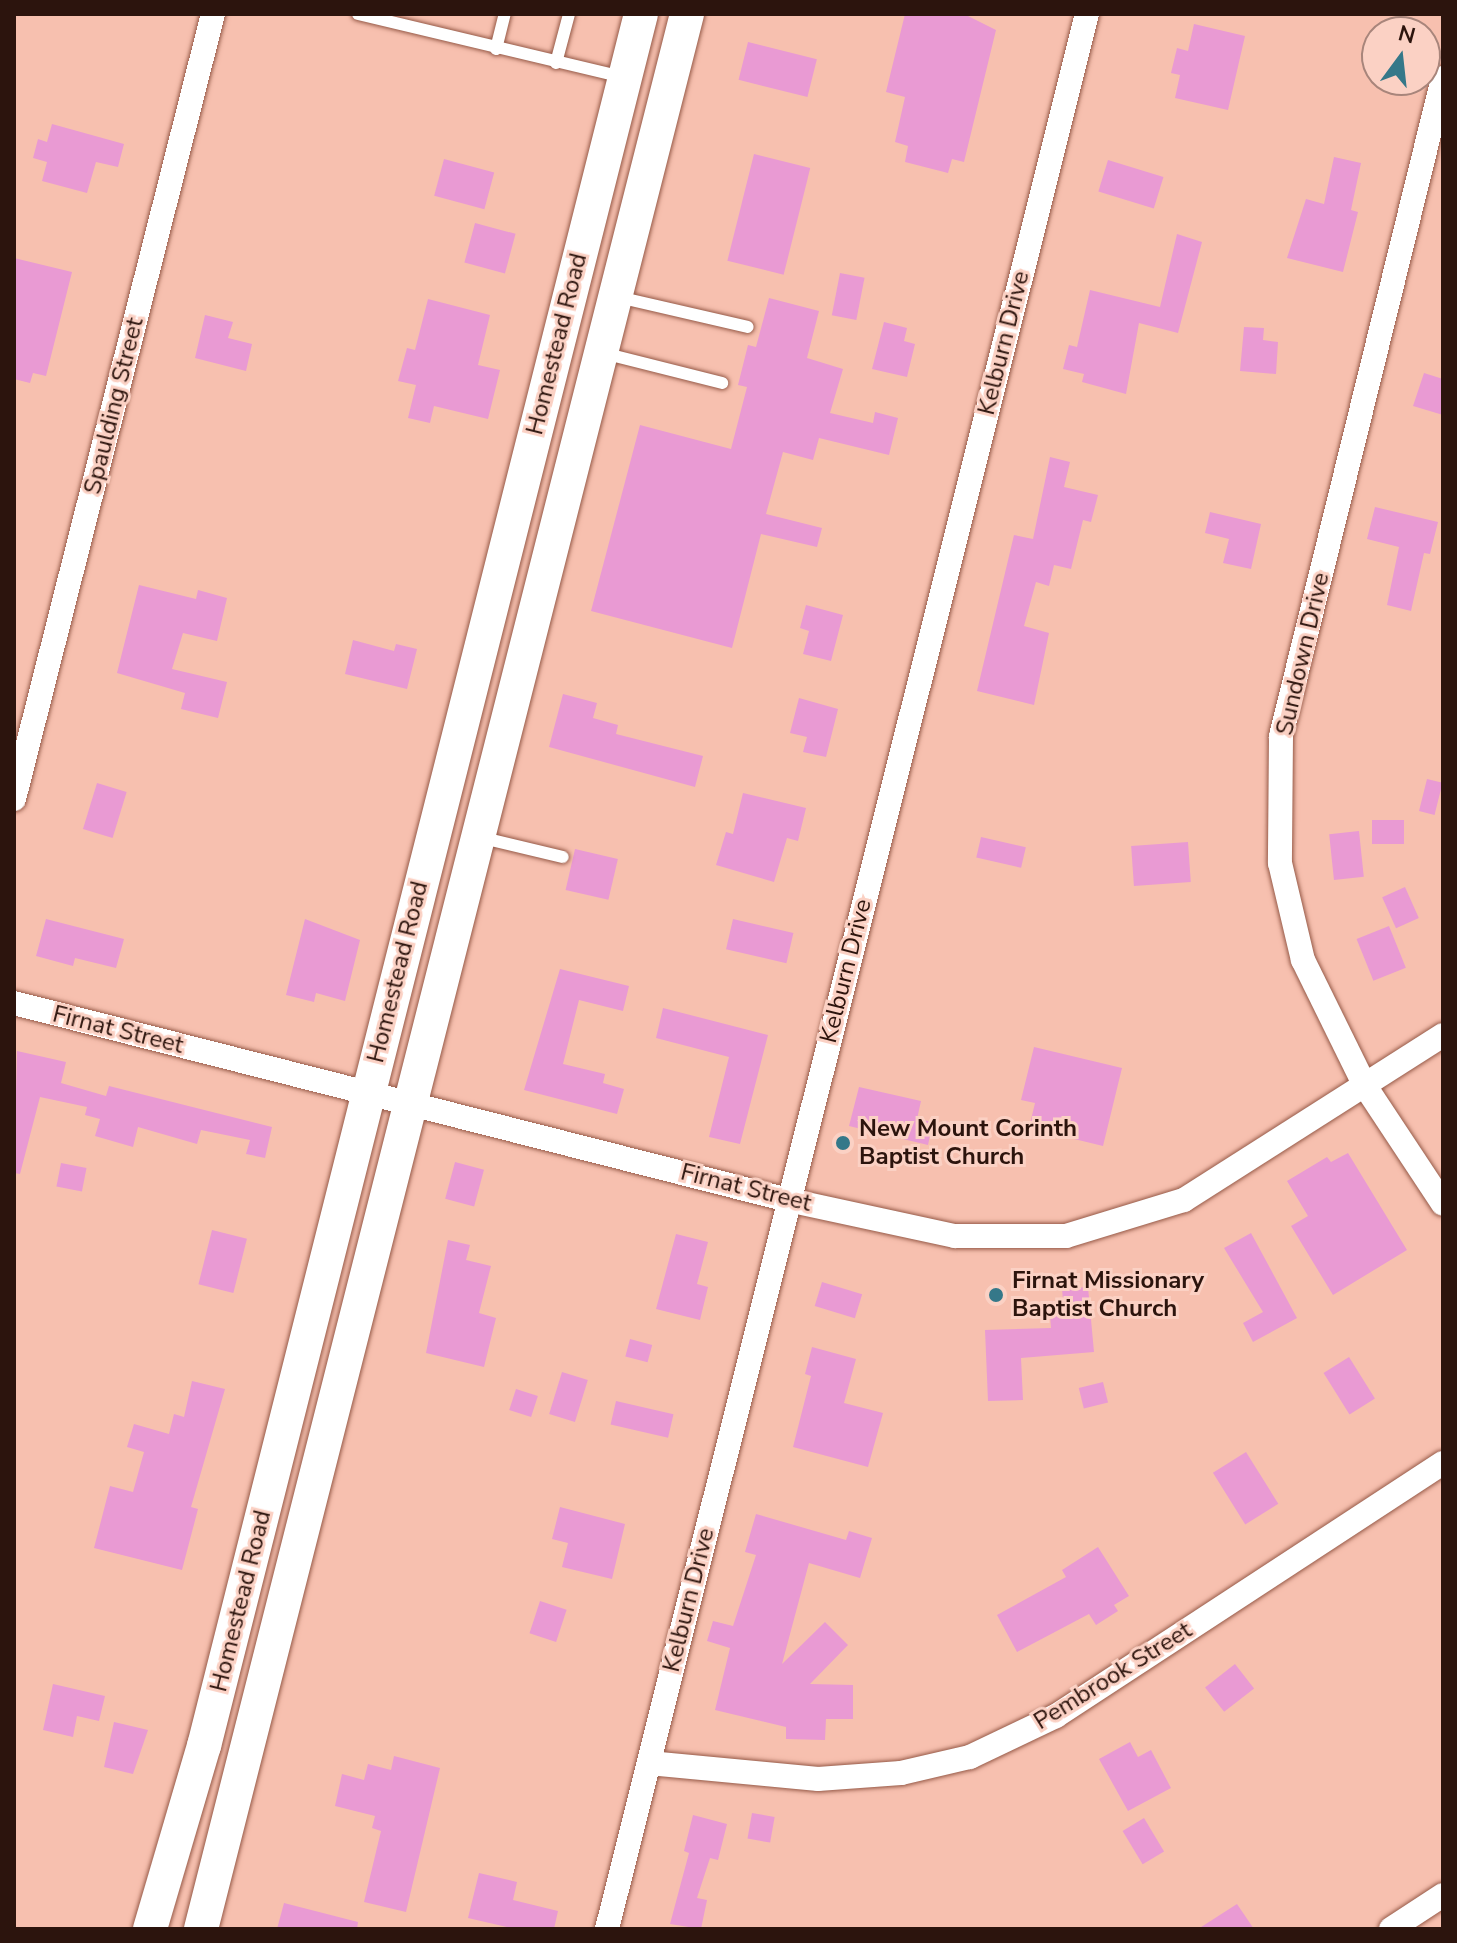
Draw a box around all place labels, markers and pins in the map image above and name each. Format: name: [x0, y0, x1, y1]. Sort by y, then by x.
place label: New Mount Corinth Baptist Church: [859, 1115, 1077, 1171]
marker: New Mount Corinth Baptist Church: [834, 1134, 852, 1152]
place label: Firnat Missionary Baptist Church: [1012, 1267, 1204, 1323]
marker: Firnat Missionary Baptist Church: [987, 1286, 1005, 1304]

